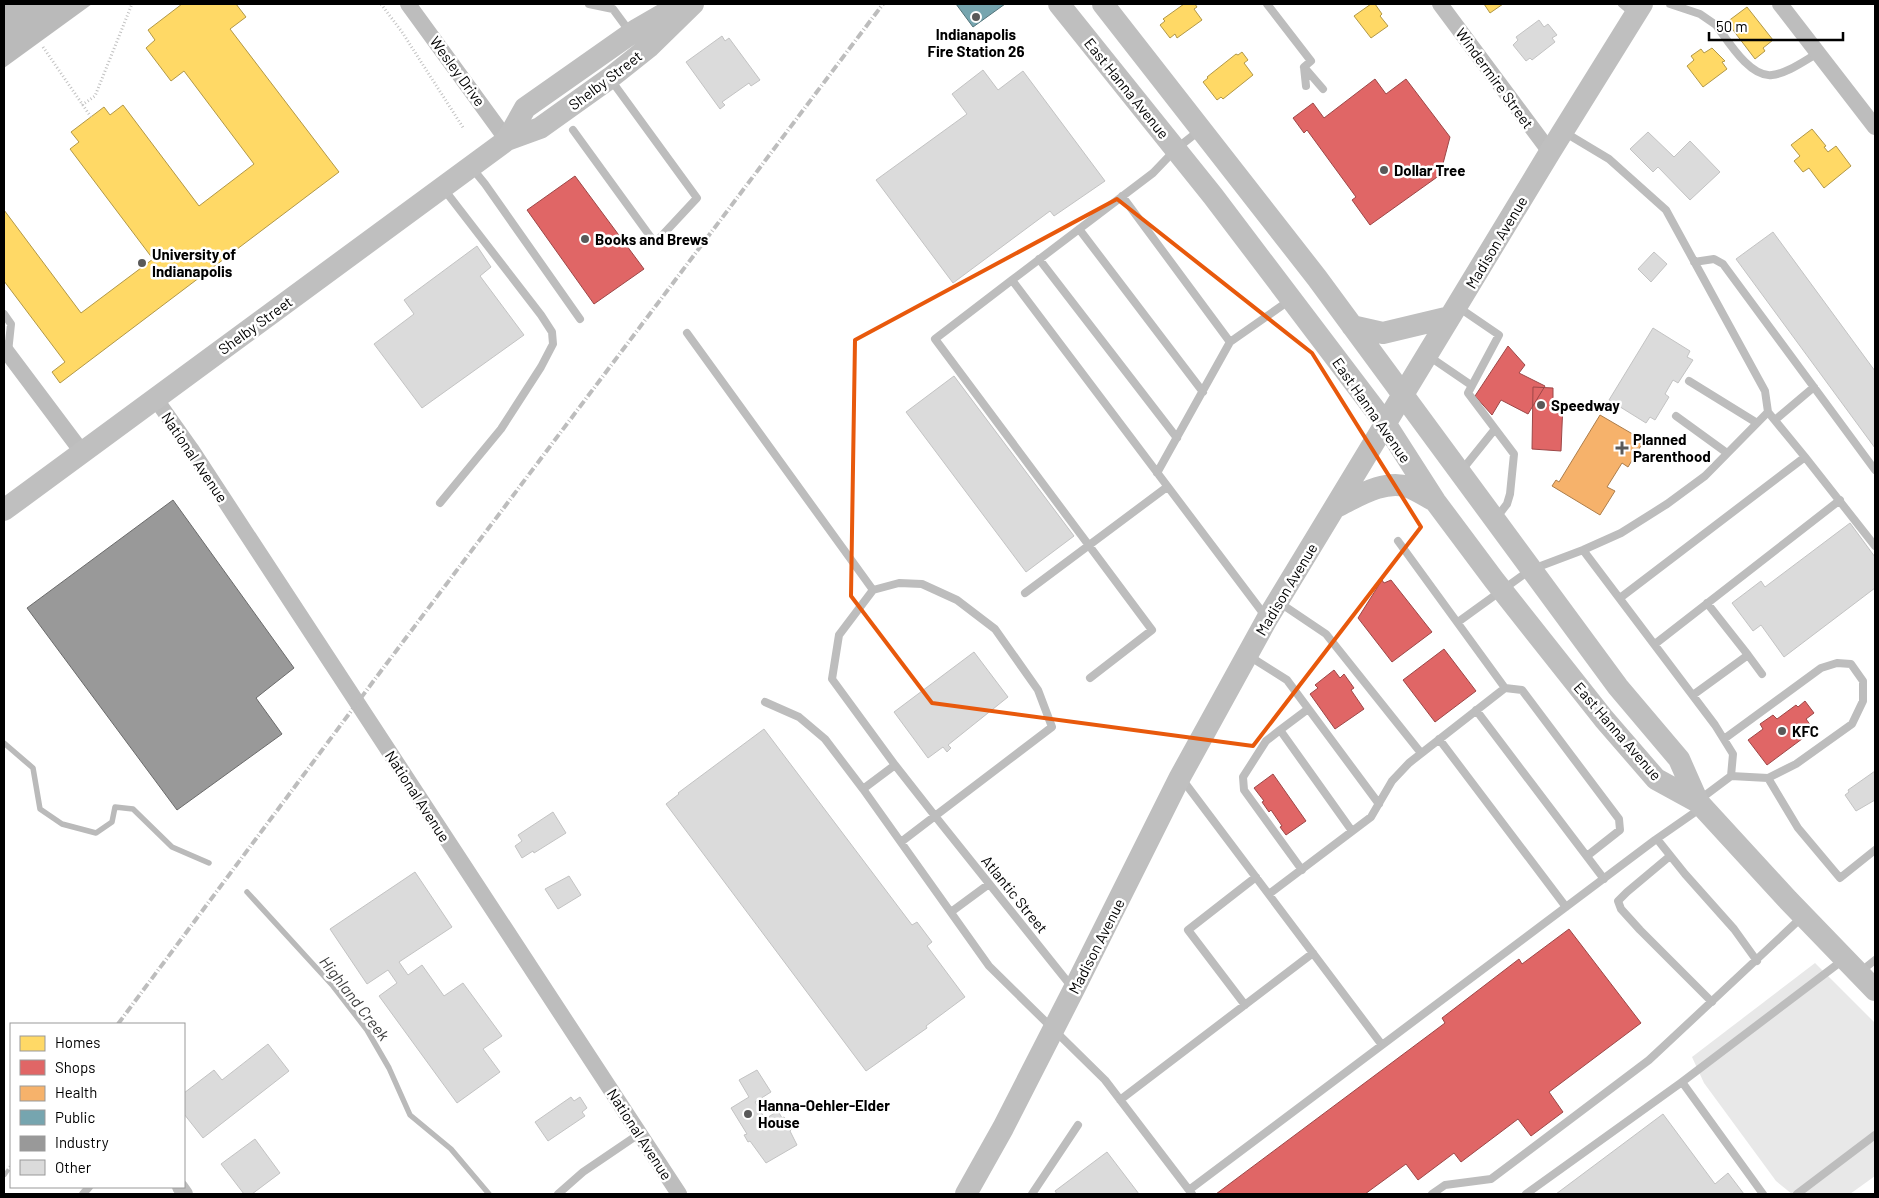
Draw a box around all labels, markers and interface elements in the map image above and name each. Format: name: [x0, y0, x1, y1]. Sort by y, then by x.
scale bar: [1709, 10, 1843, 42]
marker: Indianapolis Fire Station 26: [970, 11, 982, 23]
text: 50 m: [1716, 17, 1748, 35]
street label: Windermire Street: [1452, 24, 1538, 132]
place label: Indianapolis Fire Station 26: [928, 25, 1024, 60]
street label: Wesley Drive: [427, 32, 489, 110]
street label: East Hanna Avenue: [1081, 34, 1173, 142]
street label: Shelby Street: [565, 47, 645, 113]
place label: Dollar Tree: [1394, 161, 1465, 179]
marker: Dollar Tree: [1378, 164, 1390, 176]
street label: Madison Avenue: [1461, 193, 1531, 291]
place label: Books and Brews: [595, 230, 709, 248]
marker: Books and Brews: [579, 233, 591, 245]
place label: University of Indianapolis: [152, 245, 236, 280]
marker: University of Indianapolis: [136, 257, 148, 269]
street label: Shelby Street: [214, 292, 296, 358]
street label: East Hanna Avenue: [1329, 354, 1415, 466]
place label: Speedway: [1551, 396, 1620, 414]
marker: Speedway: [1535, 399, 1547, 411]
street label: National Avenue: [158, 408, 232, 506]
place label: Planned Parenthood: [1633, 430, 1711, 465]
marker: Planned Parenthood: [1615, 441, 1629, 455]
street label: Madison Avenue: [1251, 540, 1321, 638]
street label: East Hanna Avenue: [1570, 678, 1666, 784]
place label: KFC: [1792, 722, 1819, 740]
marker: KFC: [1776, 725, 1788, 737]
street label: National Avenue: [382, 747, 454, 845]
street label: Atlantic Street: [978, 852, 1052, 936]
street label: Madison Avenue: [1064, 895, 1128, 997]
water label: Highland Creek: [316, 952, 394, 1044]
legend: [10, 1023, 185, 1188]
text: Homes: [55, 1033, 100, 1051]
text: Shops: [55, 1058, 95, 1076]
text: Health: [55, 1083, 97, 1101]
street label: National Avenue: [604, 1085, 676, 1183]
place label: Hanna-Oehler-Elder House: [758, 1096, 890, 1131]
text: Public: [55, 1108, 95, 1126]
marker: Hanna-Oehler-Elder House: [742, 1108, 754, 1120]
text: Industry: [55, 1133, 109, 1151]
text: Other: [55, 1158, 92, 1176]

